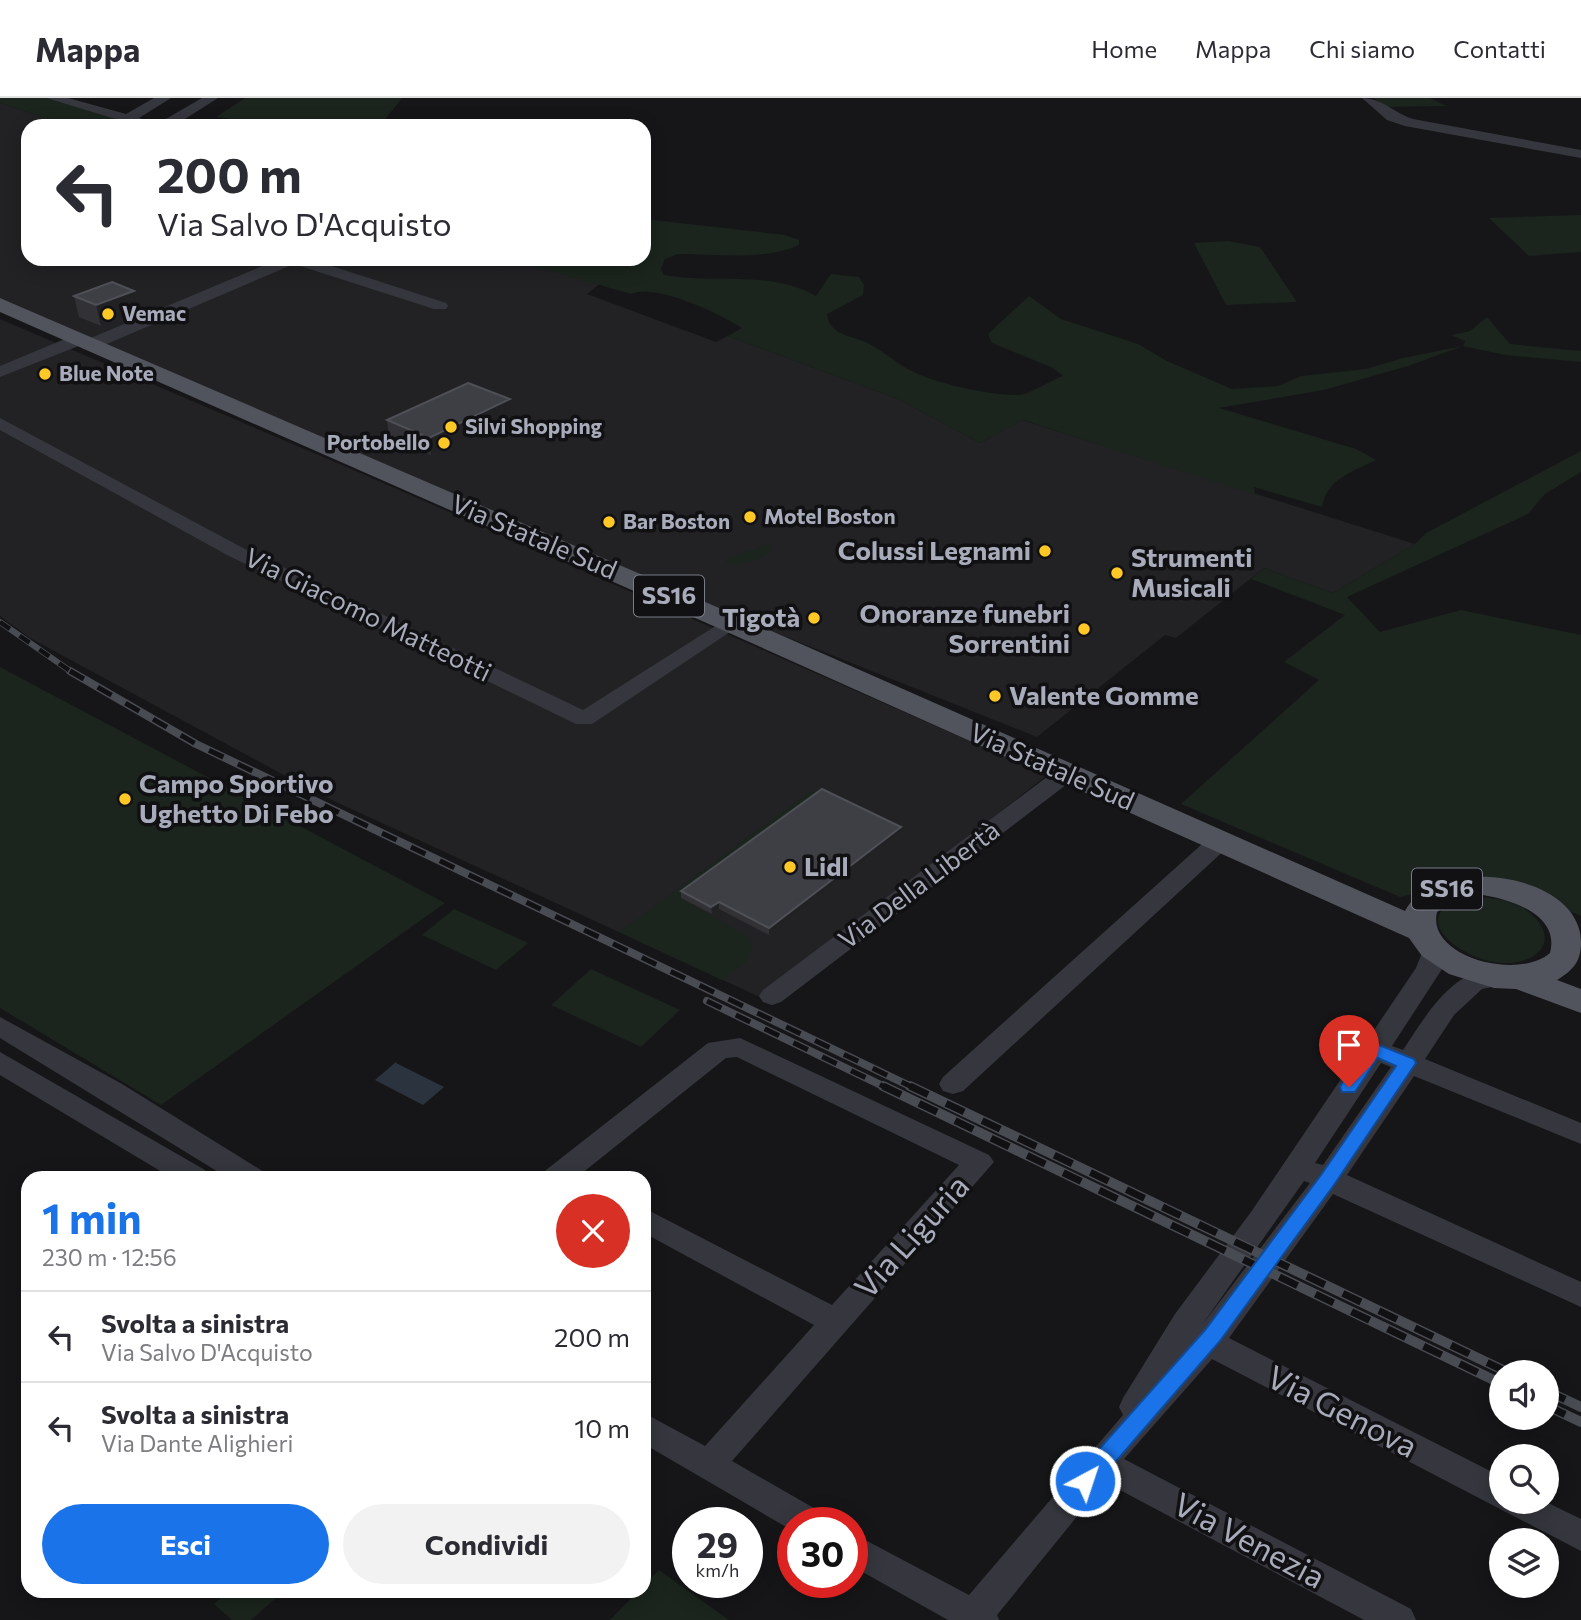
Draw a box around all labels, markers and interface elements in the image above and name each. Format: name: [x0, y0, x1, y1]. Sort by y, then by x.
text: Mappa: [35, 28, 140, 69]
text: Home: [1091, 34, 1157, 63]
text: Mappa: [1195, 34, 1271, 63]
text: Chi siamo: [1309, 34, 1415, 63]
text: Contatti: [1453, 34, 1546, 63]
text: 200 m: [157, 143, 302, 203]
icon: left: [42, 147, 133, 238]
text: Via Salvo D'Acquisto: [157, 203, 452, 243]
place label: Vemac: [122, 300, 186, 325]
marker: Vemac: [100, 306, 116, 322]
place label: Blue Note: [59, 360, 154, 385]
marker: Blue Note: [37, 366, 53, 382]
place label: Silvi Shopping: [465, 413, 603, 438]
marker: Silvi Shopping: [443, 419, 459, 435]
place label: Portobello: [327, 429, 430, 454]
marker: Portobello: [436, 435, 452, 451]
street label: Via Statale Sud: [447, 487, 622, 584]
place label: Motel Boston: [764, 503, 896, 528]
place label: Bar Boston: [623, 508, 730, 533]
marker: Motel Boston: [742, 509, 758, 525]
marker: Bar Boston: [601, 514, 617, 530]
place label: Colussi Legnami: [838, 534, 1031, 565]
street label: Via Giacomo Matteotti: [240, 540, 497, 687]
place label: Strumenti Musicali: [1131, 541, 1253, 602]
marker: Colussi Legnami: [1037, 543, 1053, 559]
marker: Strumenti Musicali: [1109, 565, 1125, 581]
road number: SS16: [634, 575, 704, 616]
place label: Onoranze funebri Sorrentini: [860, 597, 1070, 658]
place label: Tigotà: [722, 601, 800, 632]
marker: Tigotà: [806, 610, 822, 626]
marker: Onoranze funebri Sorrentini: [1076, 621, 1092, 637]
place label: Valente Gomme: [1009, 679, 1199, 710]
marker: Valente Gomme: [987, 688, 1003, 704]
street label: Via Statale Sud: [966, 716, 1140, 816]
place label: Campo Sportivo Ughetto Di Febo: [139, 767, 334, 828]
marker: Campo Sportivo Ughetto Di Febo: [117, 791, 133, 807]
street label: Via Della Libertà: [832, 813, 1004, 954]
place label: Lidl: [804, 850, 849, 881]
marker: Lidl: [782, 859, 798, 875]
road number: SS16: [1412, 868, 1482, 910]
pin: [1319, 1015, 1379, 1087]
icon: arrive: [1330, 1026, 1368, 1064]
street label: Via Liguria: [845, 1166, 976, 1306]
text: 1 min: [42, 1191, 142, 1243]
button: close: [556, 1194, 630, 1268]
text: 230 m · 12:56: [42, 1243, 177, 1271]
text: Svolta a sinistra: [101, 1307, 289, 1338]
icon: left: [42, 1318, 80, 1356]
text: 200 m: [554, 1321, 630, 1352]
text: Via Salvo D'Acquisto: [101, 1338, 313, 1366]
street label: Via Genova: [1261, 1355, 1425, 1465]
map controls: [1489, 1360, 1559, 1598]
button: sound: [1489, 1360, 1559, 1430]
text: Svolta a sinistra: [101, 1398, 289, 1429]
icon: left: [42, 1409, 80, 1447]
text: 10 m: [574, 1412, 630, 1443]
text: Via Dante Alighieri: [101, 1429, 294, 1457]
position arrow: [1048, 1444, 1122, 1518]
button: search: [1489, 1444, 1559, 1514]
street label: Via Venezia: [1167, 1483, 1333, 1596]
button: Esci: [42, 1504, 329, 1584]
button: Condividi: [343, 1504, 630, 1584]
speed limit sign: 30: [777, 1507, 868, 1598]
text: 29: [697, 1522, 738, 1565]
button: layers: [1489, 1528, 1559, 1598]
text: km/h: [696, 1559, 739, 1581]

